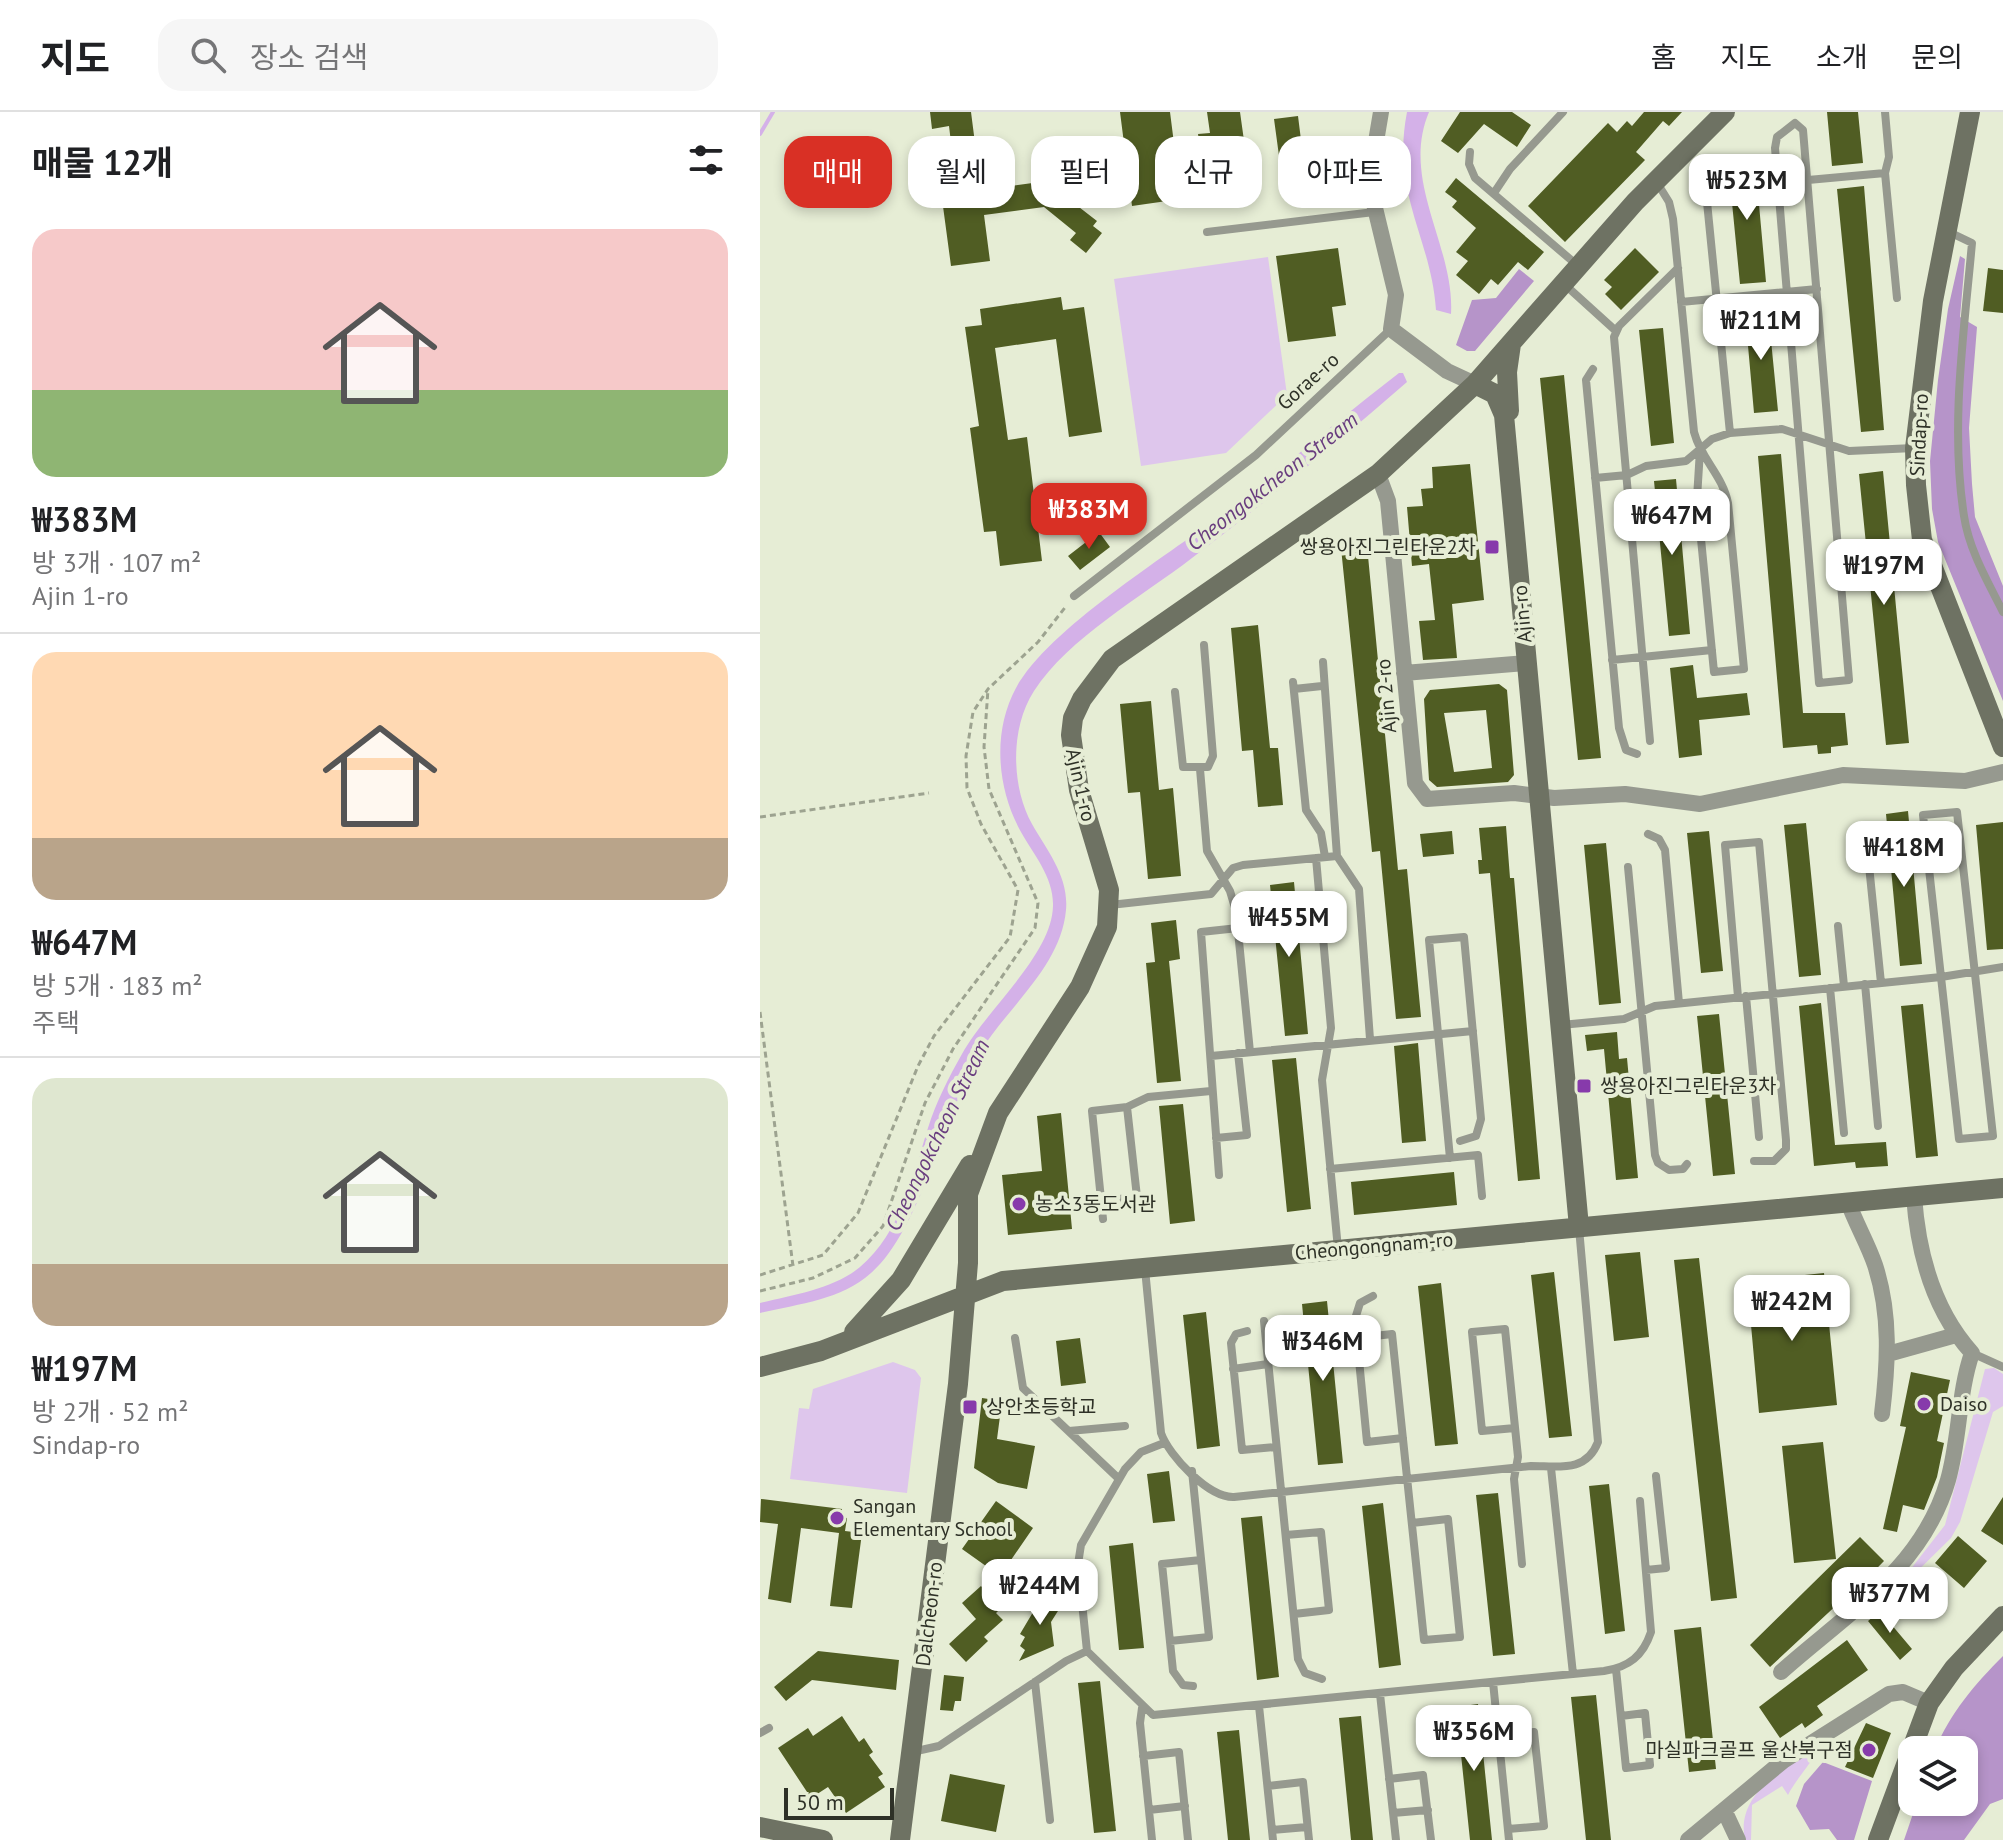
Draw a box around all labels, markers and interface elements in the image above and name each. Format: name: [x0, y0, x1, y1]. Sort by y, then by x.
search box: [158, 19, 718, 91]
text: 지도: [40, 33, 110, 82]
icon: search: [186, 33, 230, 77]
text: 장소 검색: [250, 37, 368, 76]
text: 홈: [1651, 38, 1676, 75]
text: 지도: [1720, 38, 1772, 75]
text: 소개: [1816, 38, 1867, 75]
text: 문의: [1911, 38, 1963, 75]
chip: 매매: [784, 136, 892, 208]
chip: 월세: [908, 136, 1015, 208]
chip: 필터: [1031, 136, 1139, 208]
chip: 신규: [1155, 136, 1262, 208]
chip: 아파트: [1278, 136, 1411, 208]
icon: filters: [684, 138, 728, 182]
text: 매물 12개: [32, 140, 173, 184]
pin: ₩523M: [1691, 154, 1803, 222]
text: ₩523M: [1707, 163, 1787, 196]
icon: home: [308, 281, 452, 425]
pin: ₩211M: [1705, 294, 1817, 362]
text: ₩211M: [1721, 303, 1801, 336]
street label: Gorae-ro: [1272, 346, 1344, 416]
street label: Sindap-ro: [1904, 393, 1934, 477]
water label: Cheongokcheon Stream: [1181, 405, 1363, 557]
pin: ₩383M: [1033, 483, 1145, 551]
pin: ₩647M: [1616, 489, 1728, 557]
text: ₩383M: [1049, 492, 1129, 525]
text: ₩383M: [32, 497, 137, 541]
text: ₩647M: [1632, 498, 1712, 531]
place label: 쌍용아진그린타운2차: [1300, 534, 1476, 560]
marker: 쌍용아진그린타운2차: [1483, 538, 1501, 556]
pin: ₩197M: [1828, 539, 1940, 607]
text: 방 3개 · 107 m²: [32, 546, 201, 579]
text: ₩197M: [1844, 548, 1924, 581]
text: Ajin 1-ro: [32, 579, 129, 612]
street label: Ajin-ro: [1507, 584, 1537, 644]
street label: Ajin 2-ro: [1370, 658, 1402, 734]
icon: home: [308, 704, 452, 848]
street label: Ajin 1-ro: [1060, 746, 1102, 824]
pin: ₩418M: [1848, 821, 1960, 889]
text: ₩418M: [1864, 830, 1944, 863]
pin: ₩455M: [1233, 891, 1345, 959]
text: ₩455M: [1249, 900, 1329, 933]
text: ₩647M: [32, 920, 137, 964]
text: 방 5개 · 183 m²: [32, 969, 203, 1002]
text: 주택: [32, 1006, 80, 1039]
water label: Cheongokcheon Stream: [878, 1035, 996, 1235]
place label: 쌍용아진그린타운3차: [1600, 1073, 1777, 1099]
marker: 쌍용아진그린타운3차: [1575, 1077, 1593, 1095]
icon: home: [308, 1130, 452, 1274]
place label: 농소3동도서관: [1035, 1191, 1156, 1217]
marker: 농소3동도서관: [1010, 1195, 1028, 1213]
street label: Cheongongnam-ro: [1294, 1226, 1454, 1266]
pin: ₩242M: [1736, 1275, 1848, 1343]
text: ₩242M: [1752, 1284, 1832, 1317]
pin: ₩346M: [1267, 1315, 1379, 1383]
text: ₩346M: [1283, 1324, 1363, 1357]
text: ₩197M: [32, 1346, 137, 1390]
place label: Daiso: [1940, 1391, 1988, 1417]
place label: 상안초등학교: [986, 1394, 1096, 1420]
text: 방 2개 · 52 m²: [32, 1395, 188, 1428]
marker: Daiso: [1915, 1395, 1933, 1413]
marker: 상안초등학교: [961, 1398, 979, 1416]
text: Sindap-ro: [32, 1428, 140, 1461]
place label: Sangan Elementary School: [853, 1493, 1013, 1542]
marker: Sangan Elementary School: [828, 1509, 846, 1527]
pin: ₩244M: [984, 1559, 1096, 1627]
street label: Dalcheon-ro: [910, 1560, 948, 1668]
pin: ₩377M: [1834, 1567, 1946, 1635]
text: ₩244M: [1000, 1568, 1080, 1601]
text: ₩377M: [1850, 1576, 1930, 1609]
pin: ₩356M: [1418, 1705, 1530, 1773]
text: ₩356M: [1434, 1714, 1514, 1747]
map controls: [1898, 1736, 1978, 1816]
button: layers: [1898, 1736, 1978, 1816]
place label: 마실파크골프 울산북구점: [1645, 1737, 1853, 1763]
marker: 마실파크골프 울산북구점: [1860, 1741, 1878, 1759]
scale bar: [784, 1784, 894, 1820]
text: 50 m: [796, 1788, 844, 1816]

